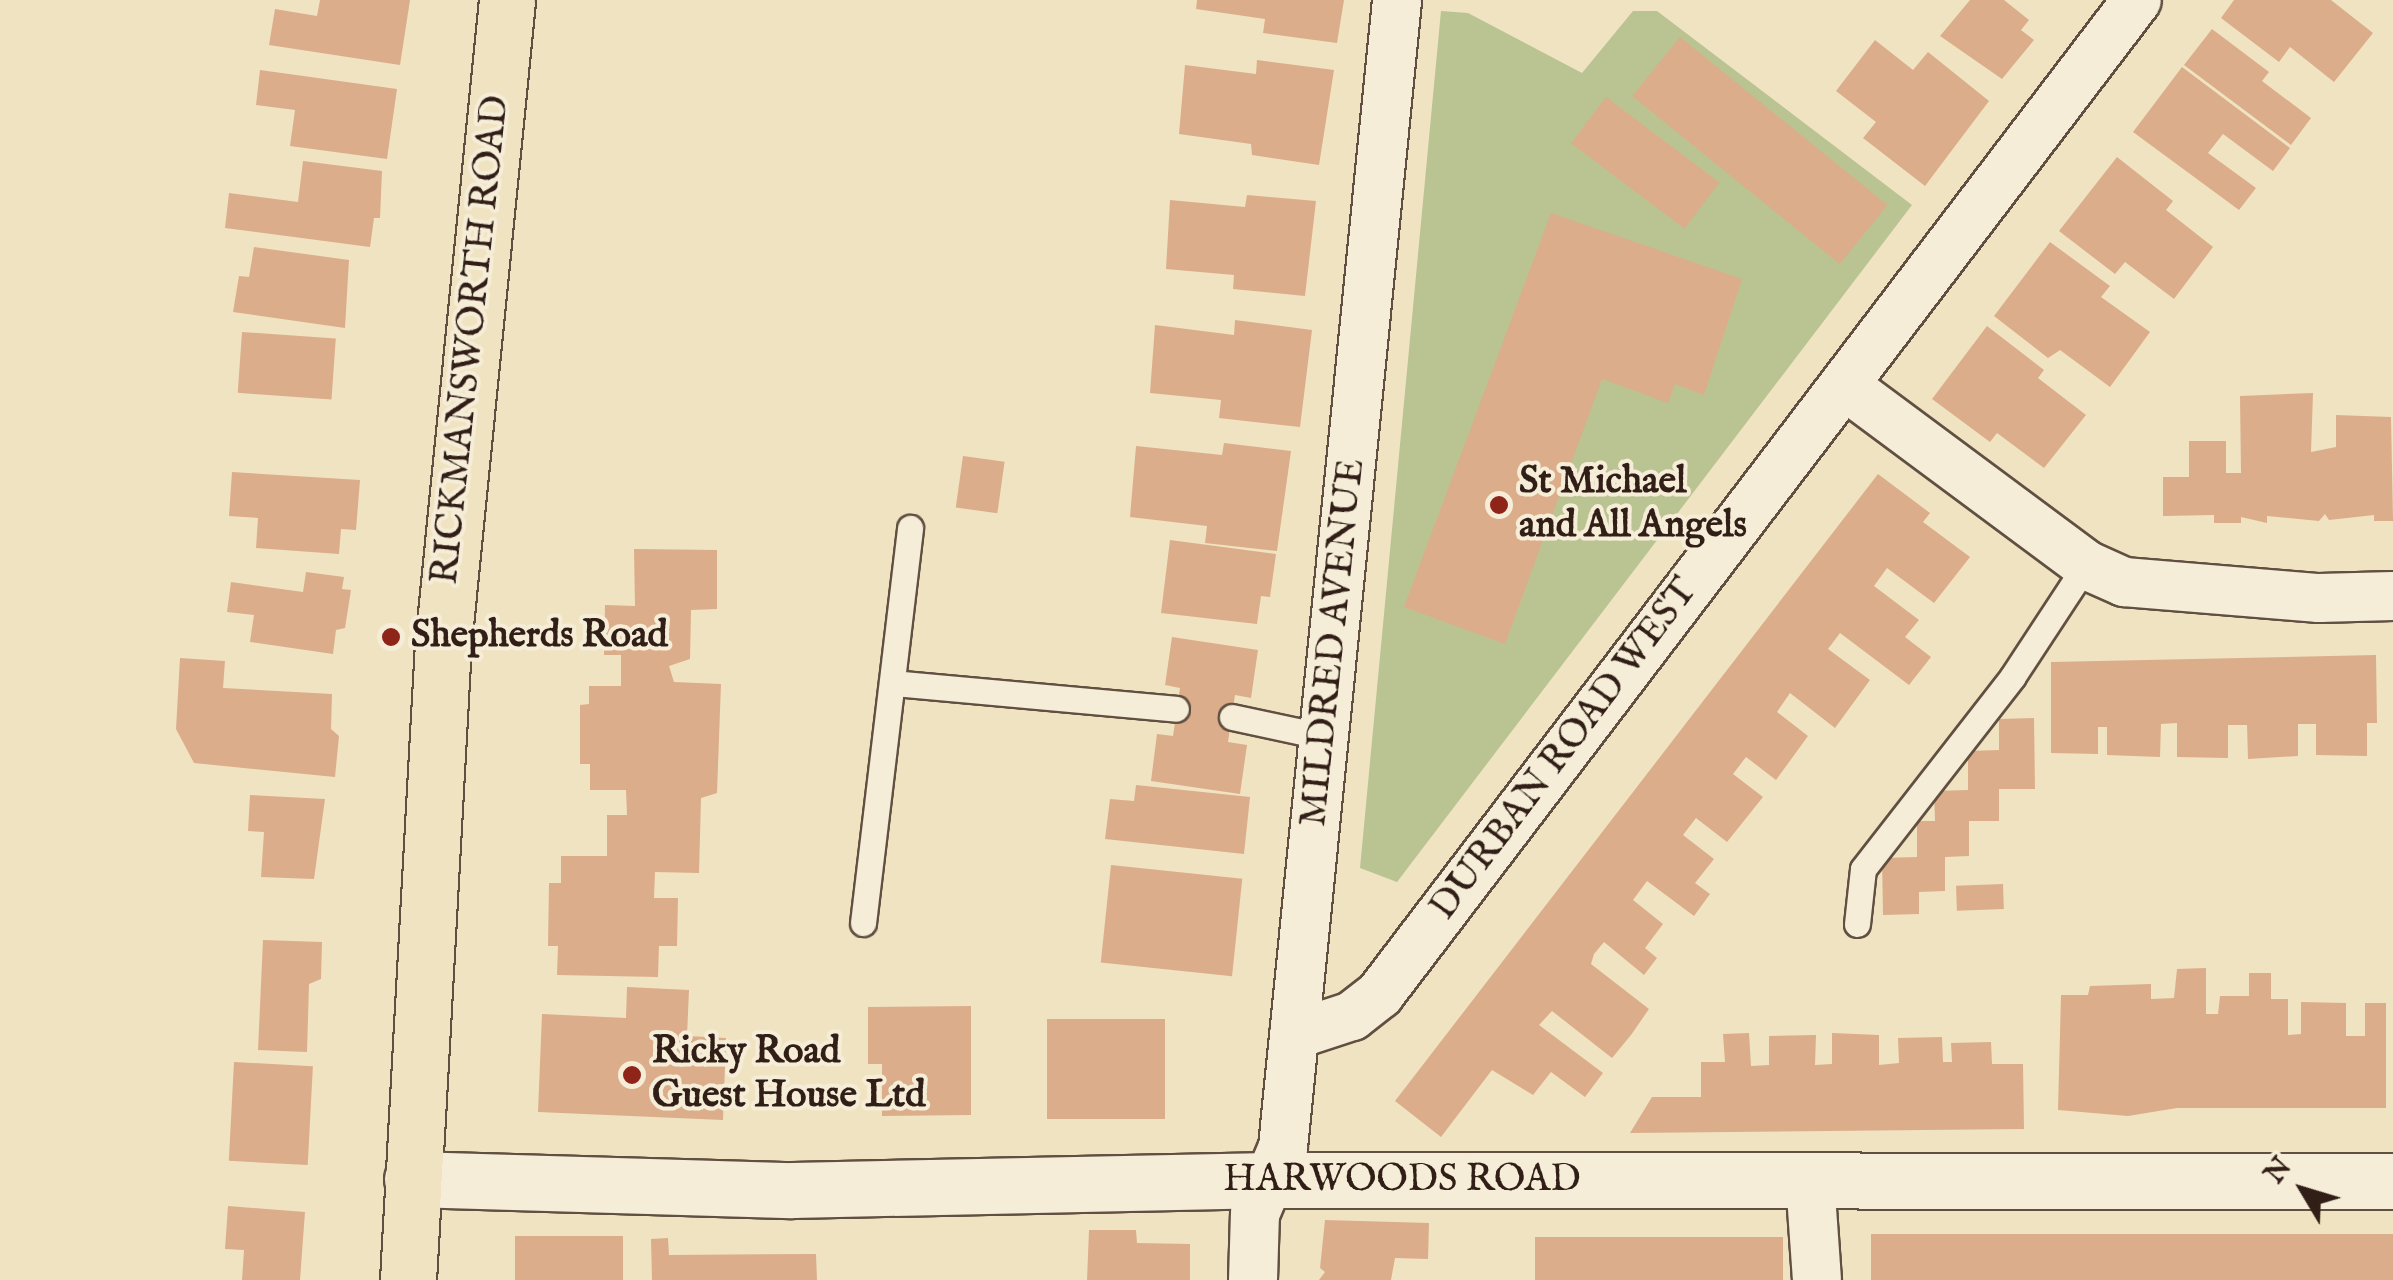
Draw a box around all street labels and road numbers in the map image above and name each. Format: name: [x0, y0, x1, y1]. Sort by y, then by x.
street label: RICKMANSWORTH ROAD: [424, 93, 520, 587]
street label: MILDRED AVENUE: [1292, 457, 1376, 829]
street label: DURBAN ROAD WEST: [1422, 570, 1708, 930]
street label: HARWOODS ROAD: [1223, 1158, 1581, 1204]

